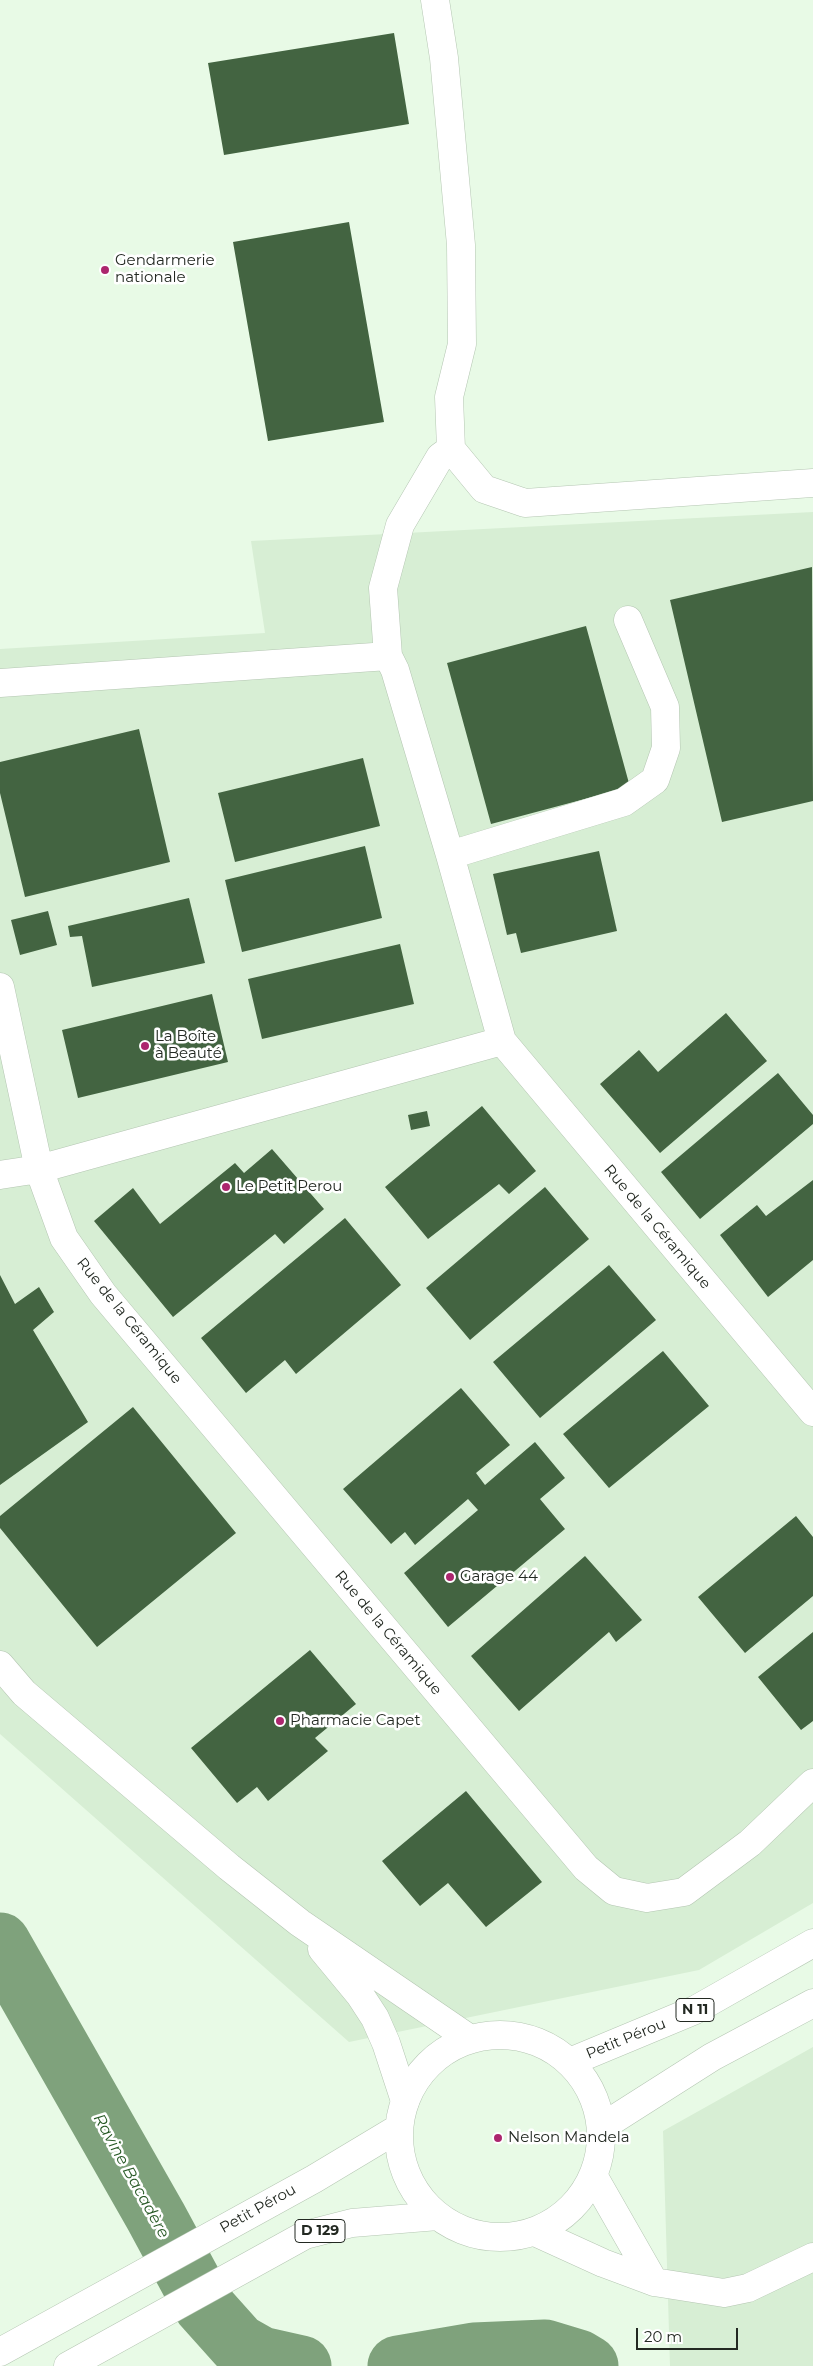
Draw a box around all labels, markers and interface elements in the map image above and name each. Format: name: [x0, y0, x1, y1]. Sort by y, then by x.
place label: Gendarmerie nationale: [115, 252, 215, 287]
marker: Gendarmerie nationale: [99, 264, 111, 276]
place label: La Boîte à Beauté: [155, 1028, 222, 1063]
marker: La Boîte à Beauté: [139, 1040, 151, 1052]
street label: Rue de la Céramique: [600, 1161, 714, 1293]
place label: Le Petit Perou: [236, 1178, 342, 1196]
marker: Le Petit Perou: [220, 1181, 232, 1193]
street label: Rue de la Céramique: [73, 1254, 185, 1388]
street label: Rue de la Céramique: [331, 1567, 445, 1699]
place label: Garage 44: [460, 1568, 538, 1586]
marker: Garage 44: [444, 1571, 456, 1583]
place label: Pharmacie Capet: [290, 1712, 420, 1730]
marker: Pharmacie Capet: [274, 1715, 286, 1727]
road number: N 11: [676, 1998, 714, 2022]
street label: Petit Pérou: [583, 2015, 669, 2063]
water label: Ravine Bacadère: [89, 2111, 173, 2241]
place label: Nelson Mandela: [508, 2129, 630, 2147]
marker: Nelson Mandela: [492, 2132, 504, 2144]
street label: Petit Pérou: [217, 2181, 299, 2237]
road number: D 129: [295, 2220, 345, 2242]
scale bar: [638, 2318, 740, 2350]
text: 20 m: [644, 2327, 682, 2346]

